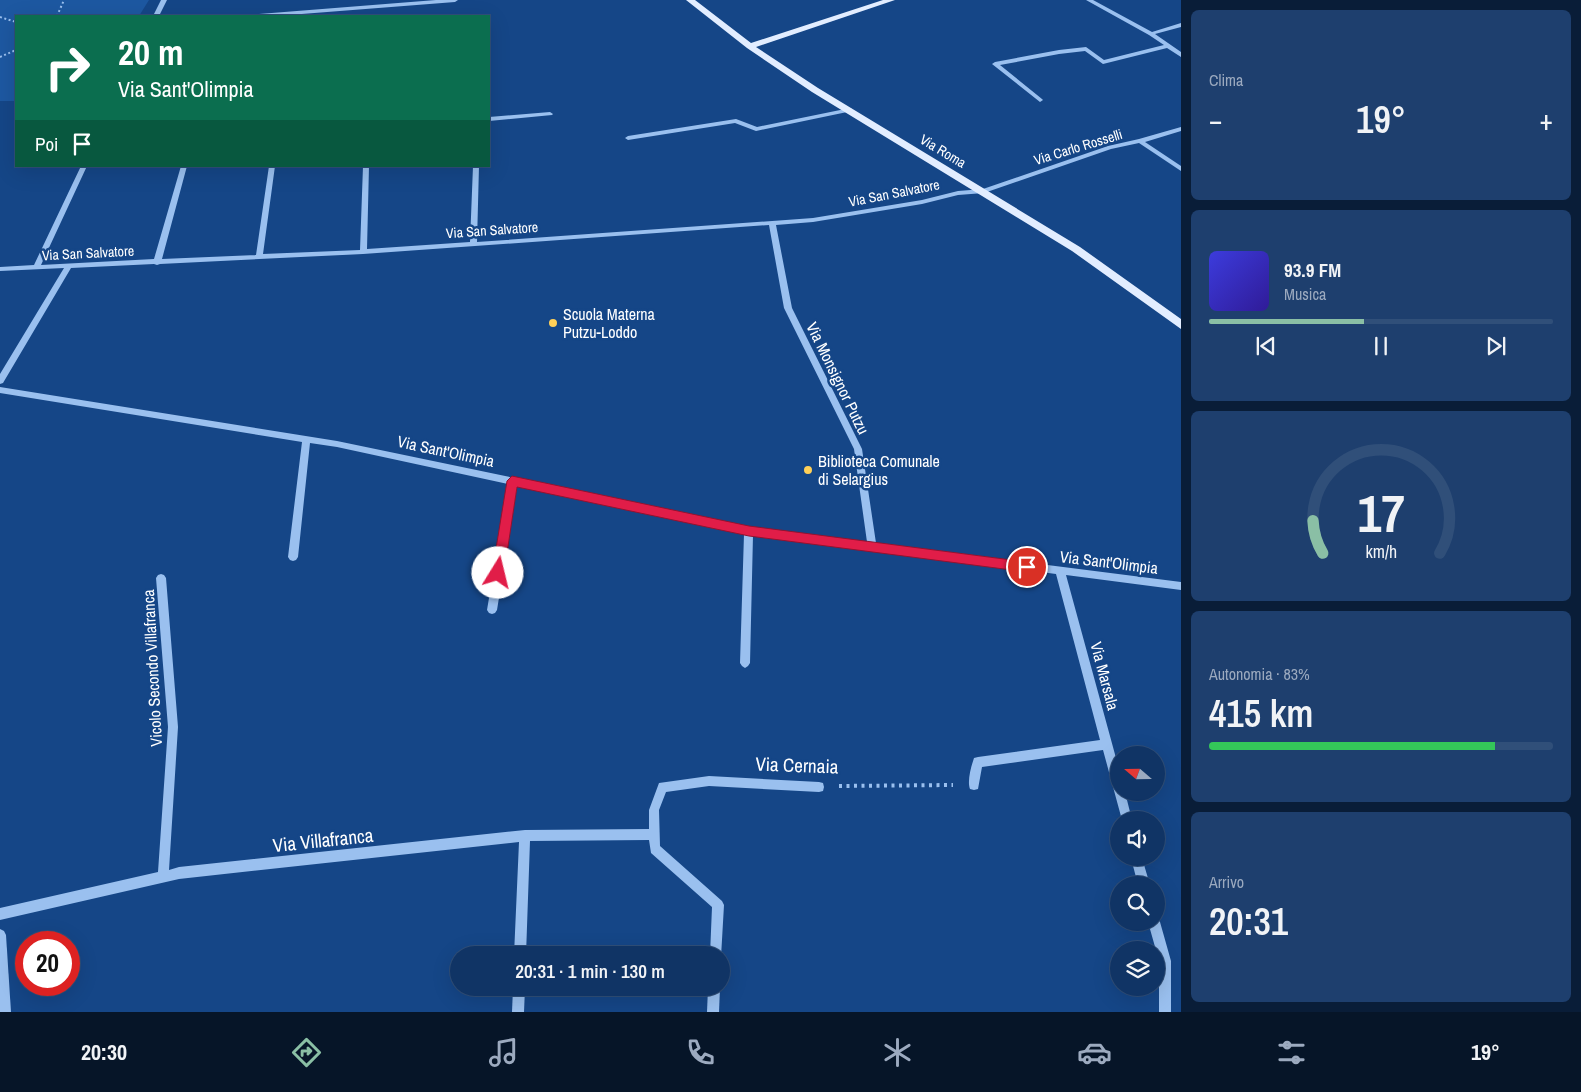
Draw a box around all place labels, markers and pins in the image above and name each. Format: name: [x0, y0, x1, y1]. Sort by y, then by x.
place label: Scuola Materna Putzu-Loddo: [563, 303, 656, 343]
marker: Scuola Materna Putzu-Loddo: [547, 317, 559, 329]
place label: Biblioteca Comunale di Selargius: [818, 450, 940, 490]
marker: Biblioteca Comunale di Selargius: [802, 464, 814, 476]
pin: [1006, 546, 1048, 588]

